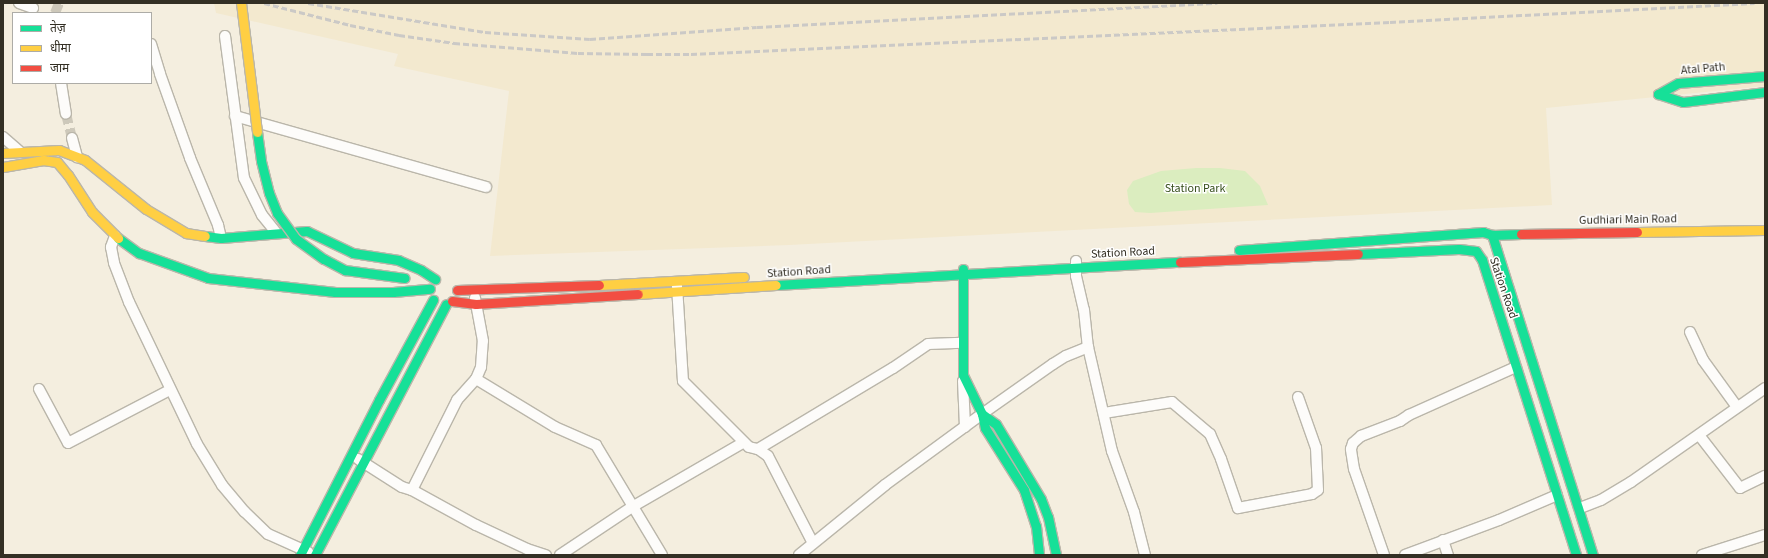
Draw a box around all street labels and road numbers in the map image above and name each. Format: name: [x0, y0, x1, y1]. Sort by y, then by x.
street label: Atal Path: [1680, 60, 1726, 78]
street label: Gudhiari Main Road: [1579, 212, 1677, 228]
street label: Station Road: [1091, 244, 1155, 262]
street label: Station Road: [1486, 255, 1520, 321]
street label: Station Road: [767, 263, 831, 281]

